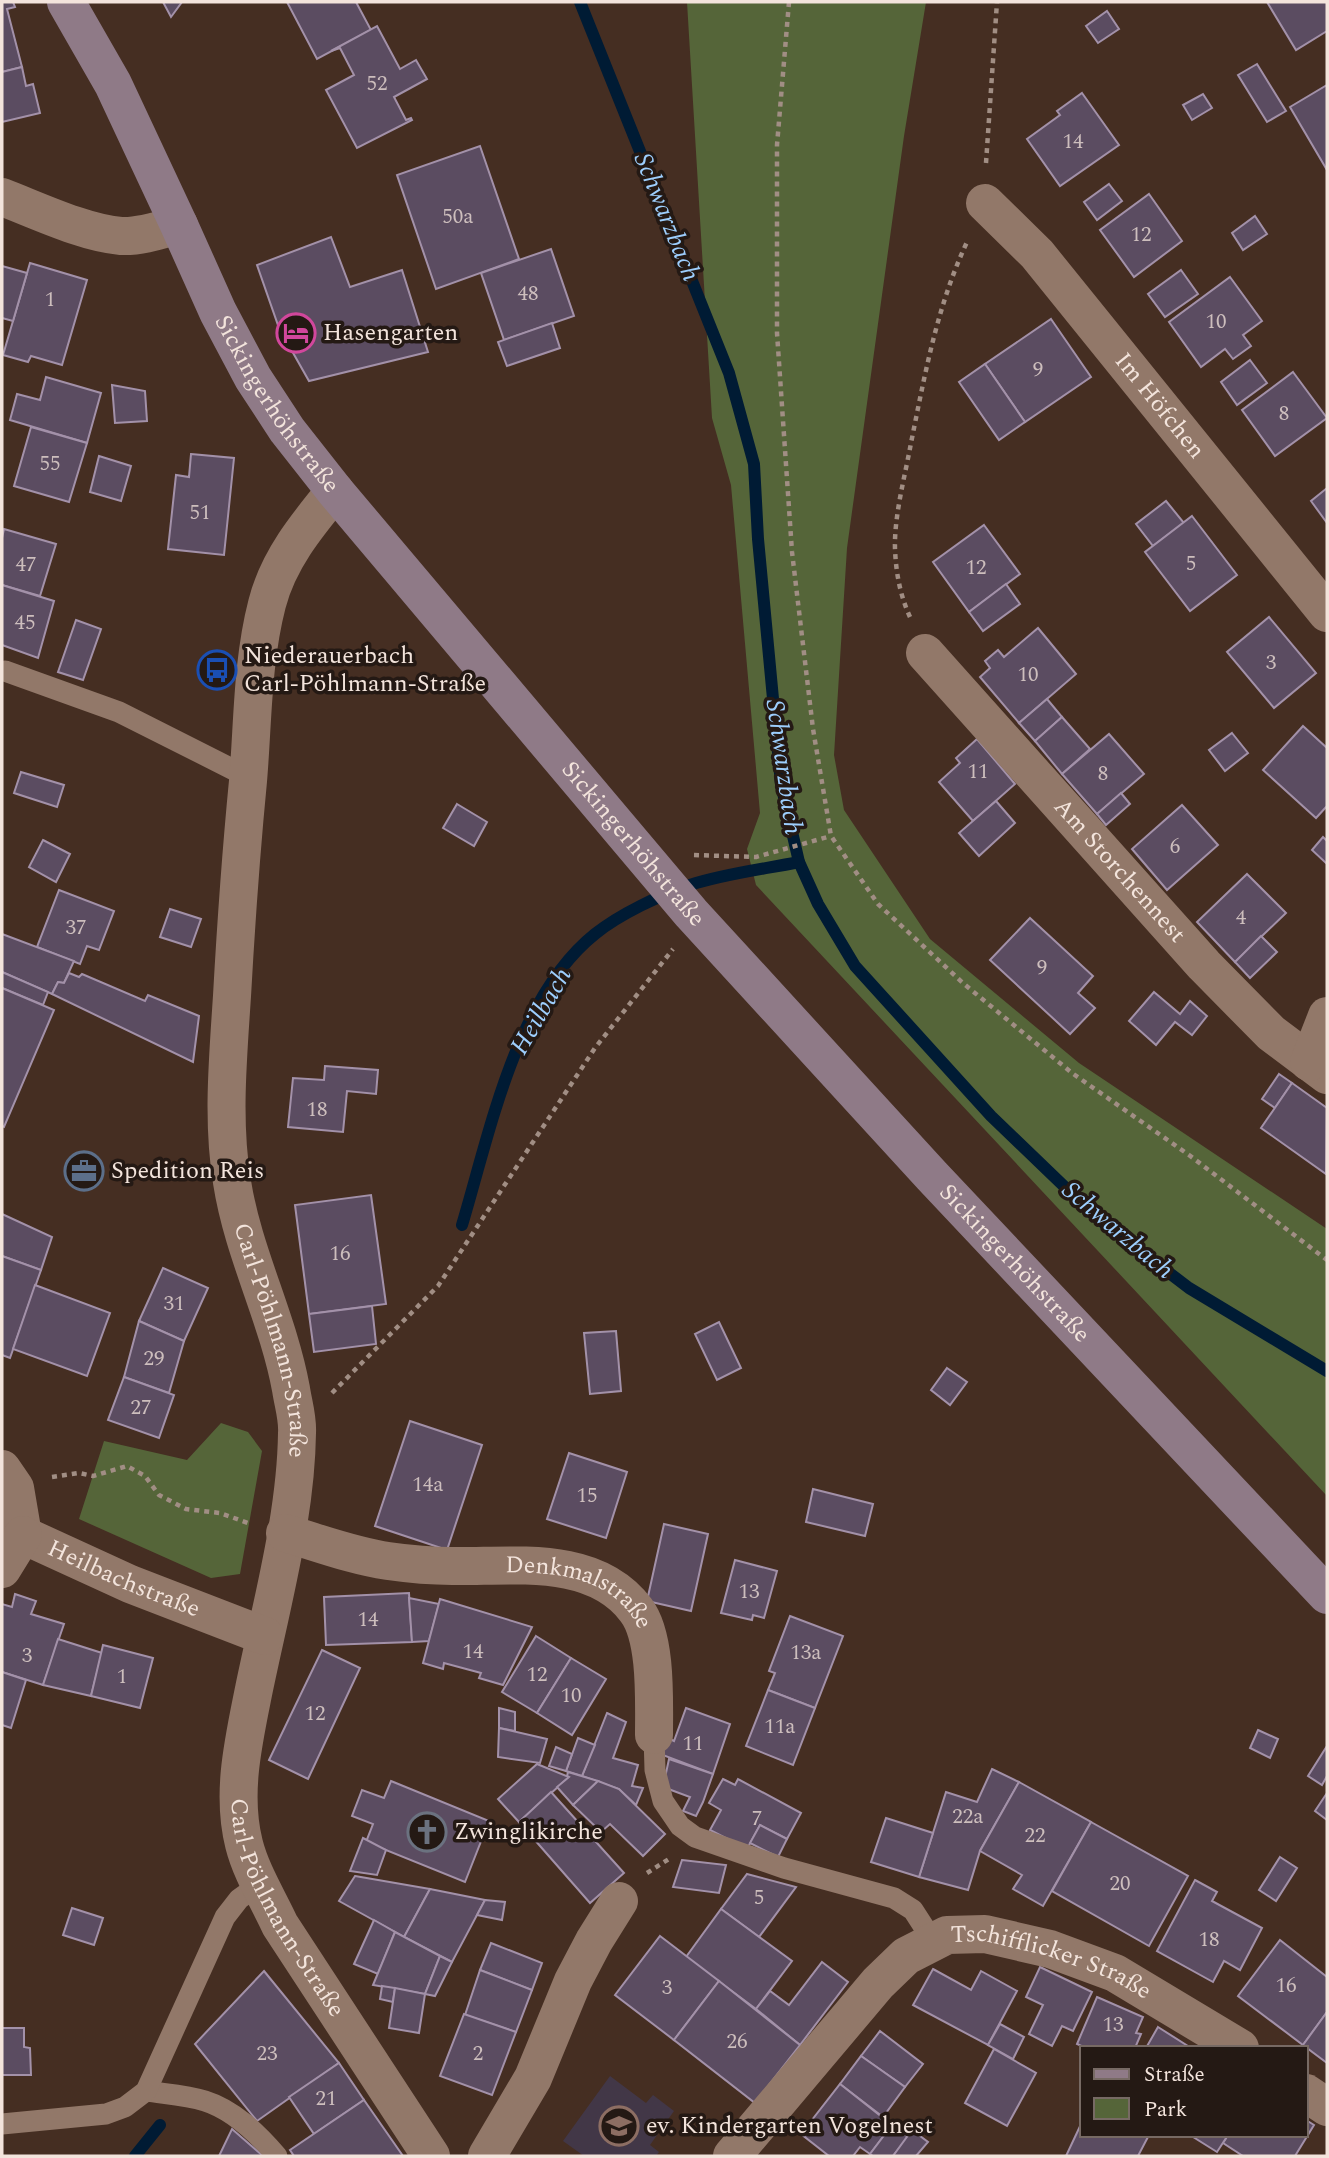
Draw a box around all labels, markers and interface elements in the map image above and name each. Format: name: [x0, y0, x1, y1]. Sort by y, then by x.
house number: 52: [367, 68, 388, 100]
house number: 14: [1063, 126, 1084, 158]
water label: Schwarzbach: [623, 146, 711, 288]
house number: 50a: [442, 201, 474, 233]
house number: 12: [1131, 219, 1152, 251]
house number: 48: [518, 278, 539, 310]
house number: 1: [45, 284, 55, 316]
house number: 10: [1206, 306, 1227, 338]
street label: Sickingerhöhstraße: [205, 309, 348, 501]
hotel icon: Hasengarten: [275, 312, 317, 354]
place label: Hasengarten: [323, 315, 458, 351]
street label: Im Höfchen: [1106, 345, 1214, 467]
house number: 9: [1033, 354, 1043, 386]
house number: 8: [1279, 398, 1289, 430]
house number: 55: [40, 448, 61, 480]
house number: 51: [190, 497, 211, 529]
house number: 5: [1186, 548, 1196, 580]
house number: 47: [16, 549, 37, 581]
house number: 12: [966, 552, 987, 584]
house number: 45: [15, 607, 36, 639]
place label: Niederauerbach Carl-Pöhlmann-Straße: [244, 638, 486, 702]
house number: 3: [1266, 647, 1277, 679]
bus stop icon: Niederauerbach Carl-Pöhlmann-Straße: [196, 649, 238, 691]
house number: 10: [1018, 659, 1039, 691]
water label: Schwarzbach: [755, 697, 813, 837]
street label: Sickingerhöhstraße: [552, 753, 713, 935]
house number: 11: [968, 756, 989, 788]
house number: 8: [1098, 758, 1108, 790]
street label: Am Storchennest: [1045, 790, 1194, 951]
house number: 6: [1170, 831, 1180, 863]
house number: 4: [1236, 902, 1247, 934]
house number: 37: [66, 912, 87, 944]
house number: 9: [1037, 952, 1047, 984]
water label: Heilbach: [500, 960, 582, 1062]
house number: 18: [307, 1094, 328, 1126]
office icon: Spedition Reis: [63, 1150, 105, 1192]
place label: Spedition Reis: [111, 1153, 264, 1189]
water label: Schwarzbach: [1053, 1171, 1183, 1289]
street label: Sickingerhöhstraße: [930, 1176, 1099, 1351]
street label: Carl-Pöhlmann-Straße: [224, 1219, 315, 1459]
house number: 16: [330, 1238, 351, 1270]
house number: 31: [164, 1288, 185, 1320]
house number: 29: [144, 1343, 165, 1375]
house number: 27: [131, 1392, 152, 1424]
house number: 14a: [412, 1469, 444, 1501]
house number: 15: [577, 1480, 598, 1512]
street label: Heilbachstraße: [41, 1531, 205, 1627]
street label: Denkmalstraße: [505, 1547, 662, 1634]
house number: 13: [739, 1576, 760, 1608]
house number: 14: [358, 1604, 379, 1636]
house number: 14: [463, 1636, 484, 1668]
house number: 13a: [790, 1637, 822, 1669]
house number: 3: [22, 1640, 33, 1672]
house number: 12: [527, 1659, 548, 1691]
house number: 1: [117, 1661, 127, 1693]
house number: 10: [561, 1680, 582, 1712]
house number: 12: [305, 1698, 326, 1730]
house number: 11a: [764, 1711, 796, 1743]
house number: 11: [683, 1728, 704, 1760]
street label: Carl-Pöhlmann-Straße: [220, 1797, 354, 2025]
house number: 22a: [952, 1801, 984, 1833]
house number: 7: [752, 1803, 762, 1835]
church icon: Zwinglikirche: [406, 1811, 448, 1853]
place label: Zwinglikirche: [454, 1814, 603, 1850]
house number: 22: [1025, 1820, 1046, 1852]
house number: 20: [1110, 1868, 1131, 1900]
house number: 5: [754, 1882, 764, 1914]
street label: Tschifflicker Straße: [950, 1916, 1158, 2009]
house number: 18: [1199, 1924, 1220, 1956]
house number: 16: [1276, 1970, 1297, 2002]
house number: 3: [662, 1972, 673, 2004]
house number: 13: [1103, 2009, 1124, 2041]
house number: 26: [727, 2026, 748, 2058]
house number: 23: [257, 2038, 278, 2070]
house number: 2: [473, 2038, 483, 2070]
legend: [1080, 2046, 1308, 2137]
text: Straße: [1144, 2059, 1205, 2091]
house number: 21: [316, 2083, 337, 2115]
text: Park: [1144, 2094, 1188, 2126]
school or university icon: ev. Kindergarten Vogelnest: [598, 2105, 640, 2147]
place label: ev. Kindergarten Vogelnest: [646, 2108, 933, 2144]

